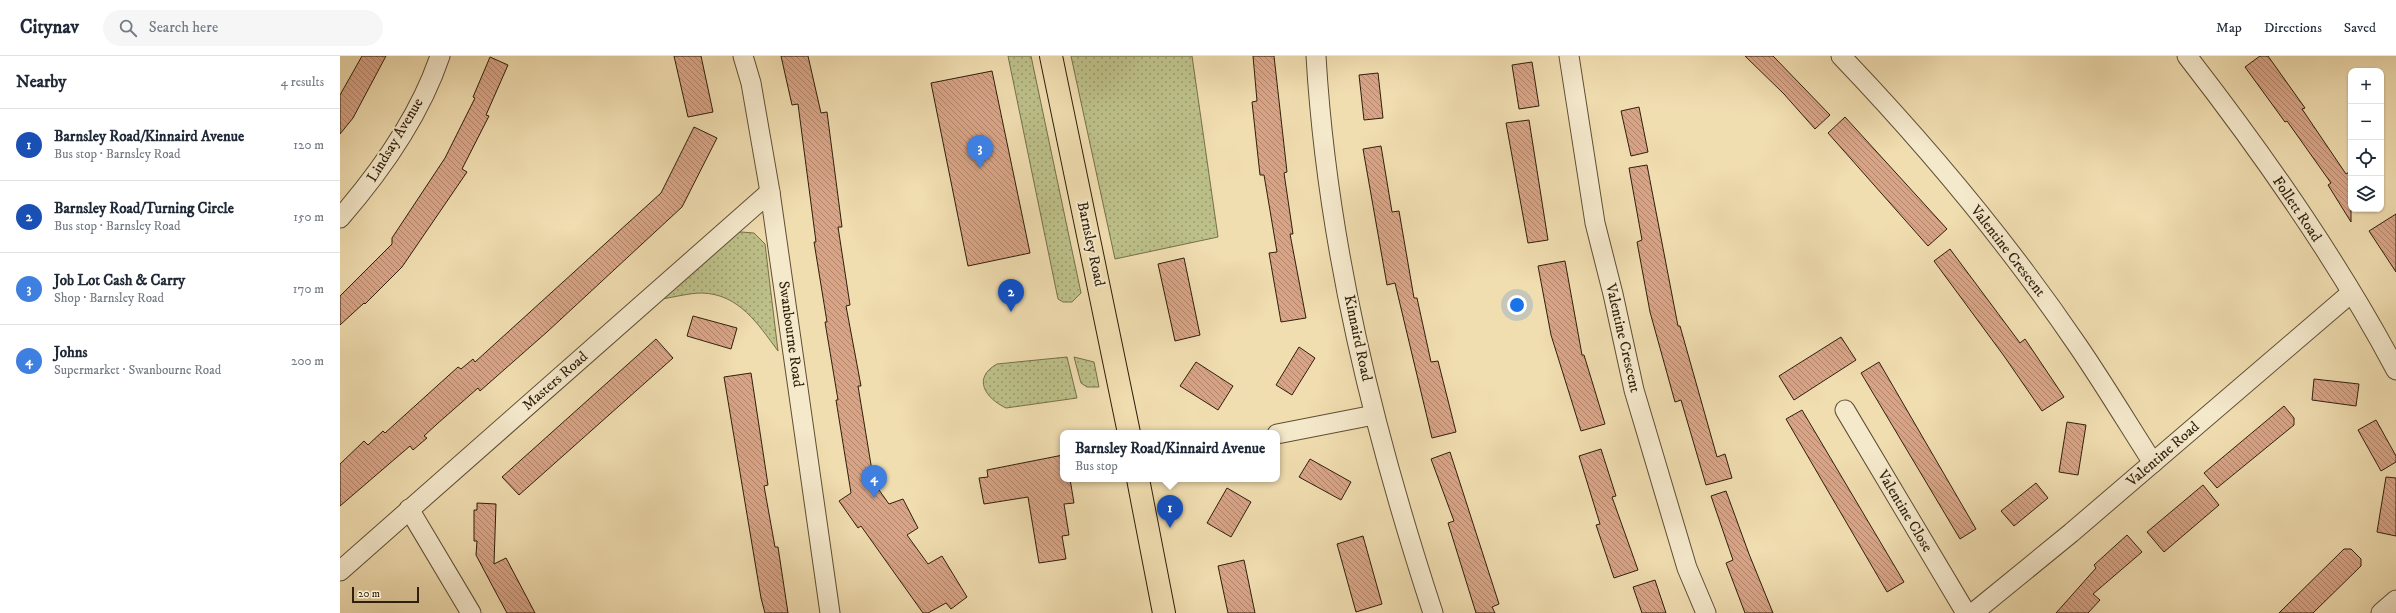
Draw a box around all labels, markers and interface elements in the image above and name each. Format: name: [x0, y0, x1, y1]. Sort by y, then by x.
search box: [103, 10, 383, 46]
text: Citynav: [20, 16, 79, 39]
icon: search: [117, 17, 139, 39]
text: Search here: [149, 18, 218, 37]
text: Map: [2216, 19, 2242, 37]
text: Directions: [2264, 19, 2322, 37]
text: Saved: [2344, 19, 2376, 37]
map controls: [2348, 68, 2384, 212]
button: +: [2348, 68, 2384, 104]
text: Nearby: [16, 71, 66, 93]
text: 4 results: [281, 74, 324, 90]
street label: Lindsay Avenue: [362, 94, 428, 186]
button: −: [2348, 104, 2384, 140]
text: Barnsley Road/Kinnaird Avenue: [54, 127, 244, 146]
pin: 3: [967, 135, 993, 168]
text: 1: [27, 137, 31, 153]
text: 120 m: [293, 137, 324, 153]
button: locate: [2348, 140, 2384, 176]
text: Bus stop · Barnsley Road: [54, 146, 181, 162]
street label: Follett Road: [2268, 173, 2326, 246]
button: layers: [2348, 176, 2384, 212]
text: Barnsley Road/Turning Circle: [54, 199, 234, 218]
street label: Barnsley Road: [1073, 200, 1109, 289]
street label: Valentine Crescent: [1966, 201, 2050, 301]
text: 2: [26, 209, 32, 225]
text: 150 m: [293, 209, 324, 225]
text: Bus stop · Barnsley Road: [54, 218, 181, 234]
text: Job Lot Cash & Carry: [54, 271, 185, 290]
pin: 2: [998, 279, 1024, 312]
street label: Swanbourne Road: [774, 280, 808, 389]
text: 3: [27, 281, 31, 297]
text: 170 m: [293, 281, 324, 297]
street label: Valentine Crescent: [1601, 281, 1645, 394]
text: Shop · Barnsley Road: [54, 290, 164, 306]
street label: Kinnaird Road: [1340, 293, 1377, 383]
your location: [1507, 295, 1527, 315]
text: Johns: [54, 343, 88, 362]
street label: Masters Road: [518, 347, 592, 415]
text: 4: [25, 353, 33, 369]
text: 200 m: [291, 353, 324, 369]
text: Supermarket · Swanbourne Road: [54, 362, 221, 378]
street label: Valentine Road: [2122, 417, 2204, 491]
popup: [1060, 430, 1280, 482]
text: Barnsley Road/Kinnaird Avenue: [1075, 439, 1265, 458]
text: Bus stop: [1075, 458, 1118, 474]
pin: 4: [861, 465, 887, 498]
street label: Valentine Close: [1873, 466, 1937, 555]
pin: 1: [1157, 495, 1183, 528]
scale bar: [352, 585, 419, 604]
text: 20 m: [358, 587, 380, 601]

